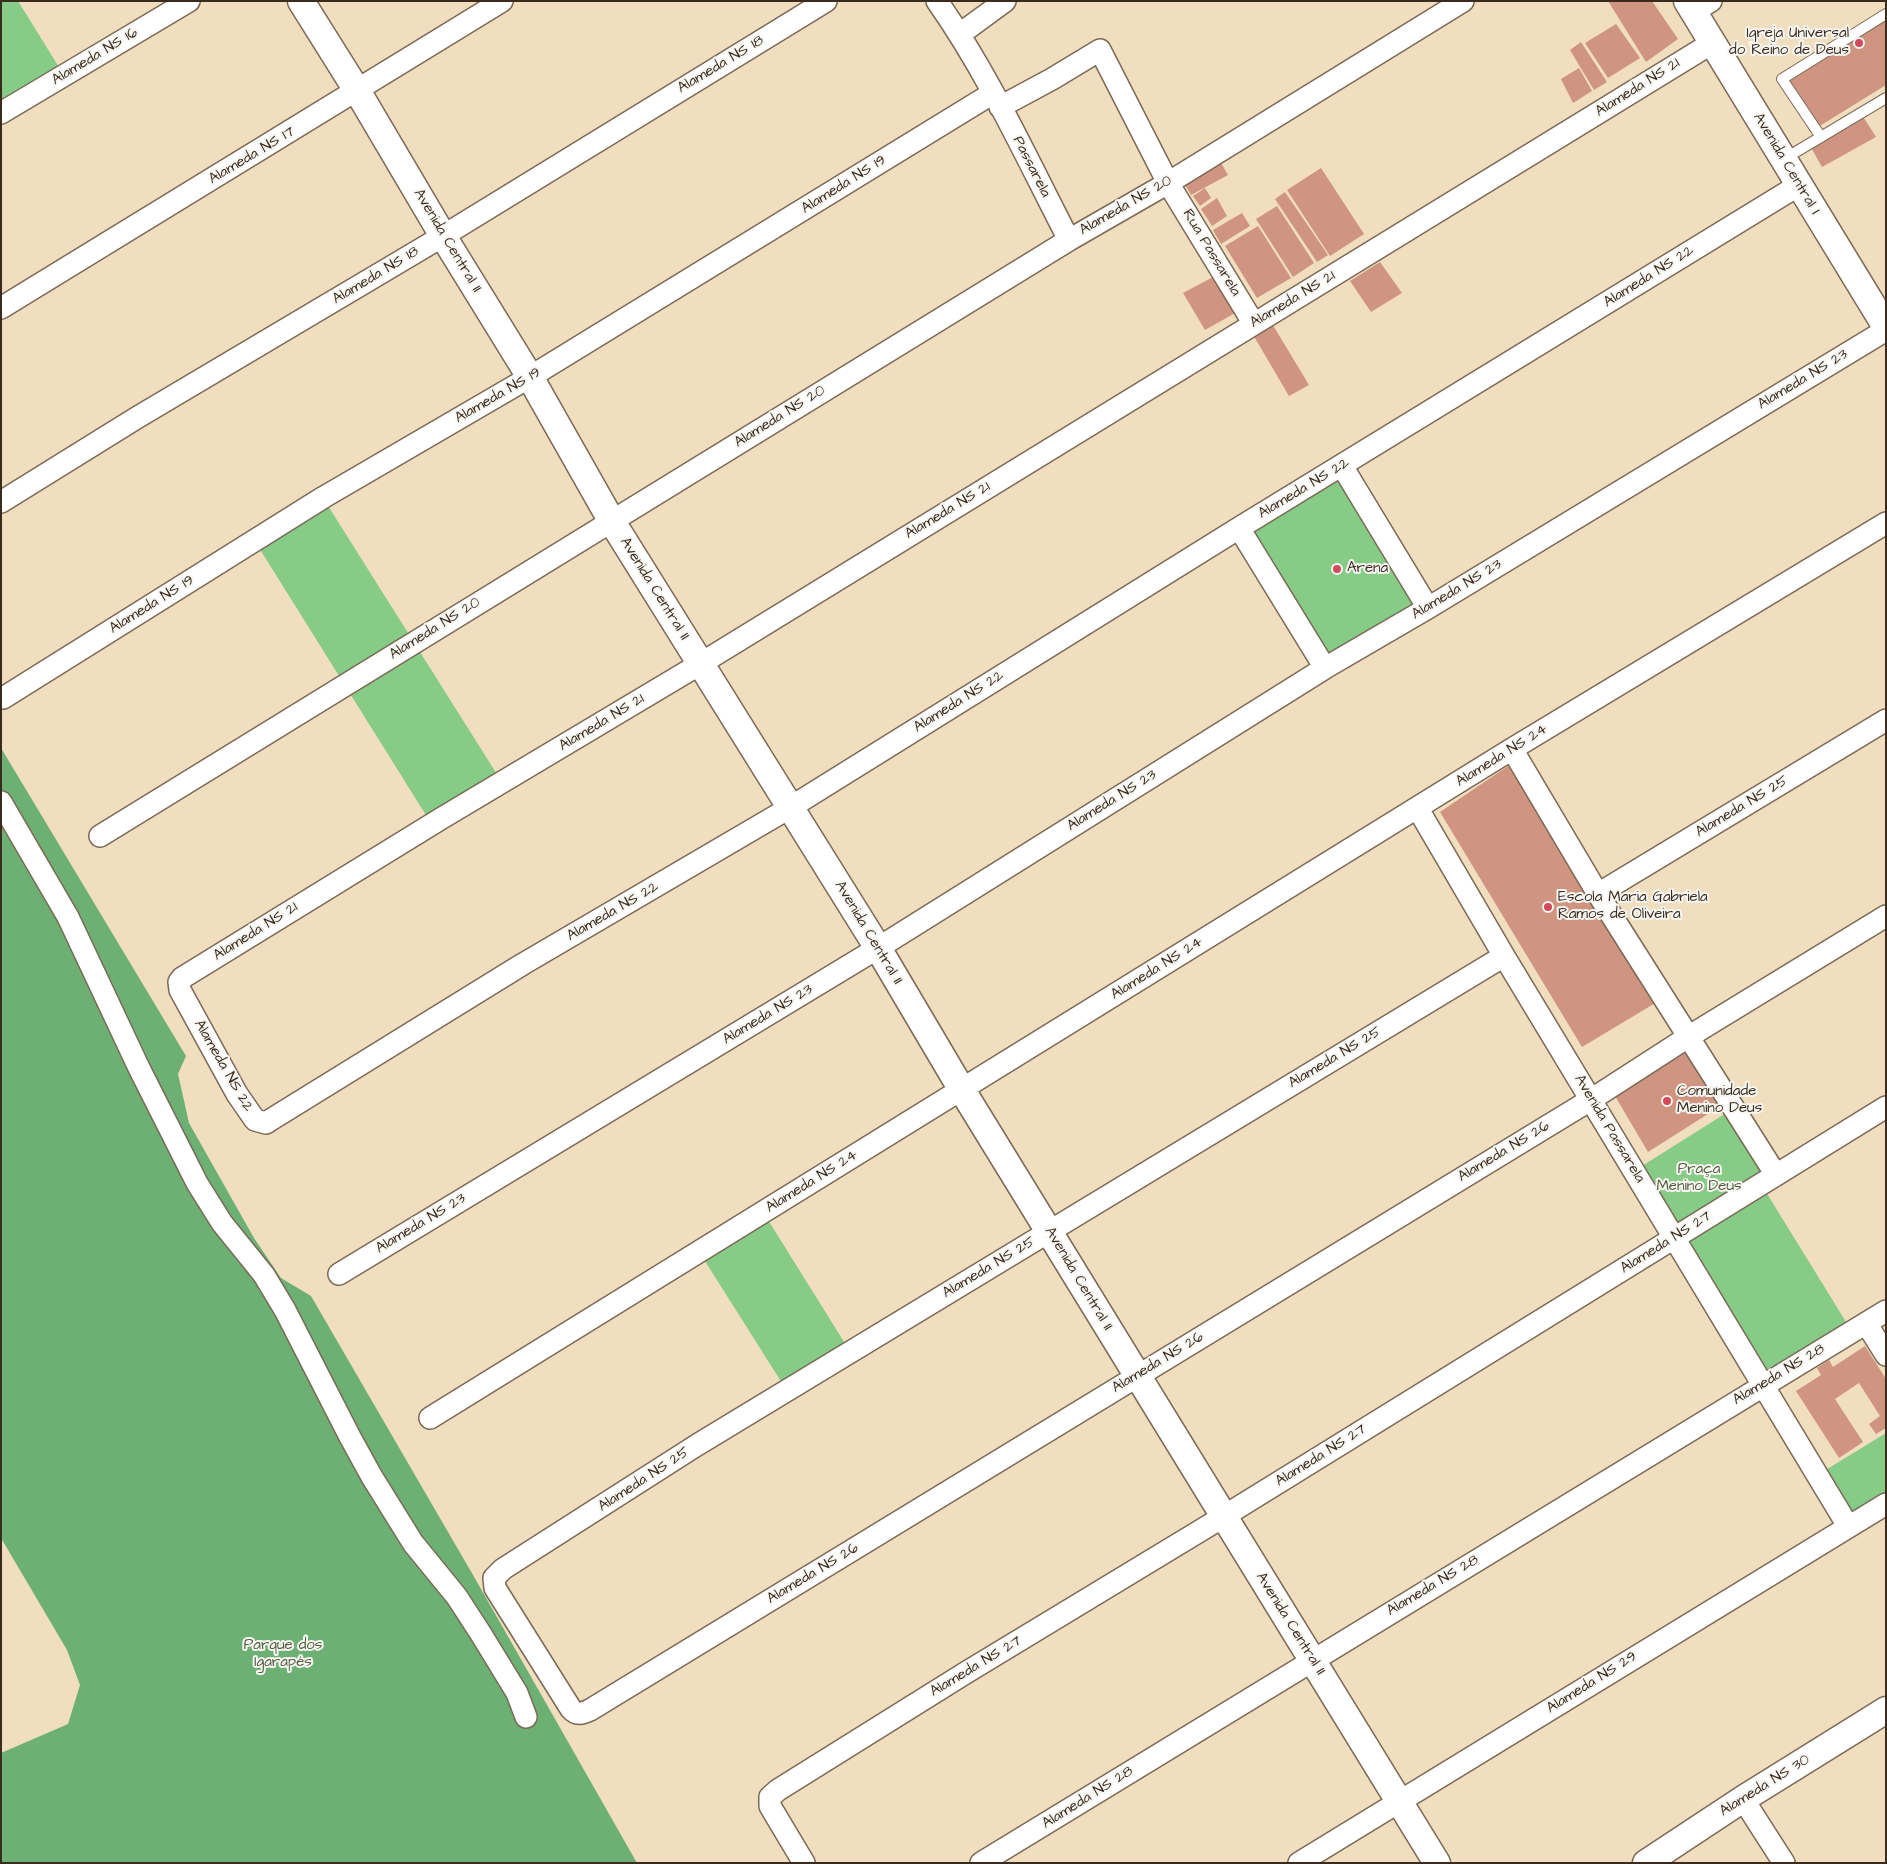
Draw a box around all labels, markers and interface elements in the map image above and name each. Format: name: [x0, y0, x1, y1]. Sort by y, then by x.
street label: Alameda NS 16: [49, 24, 141, 90]
place label: Igreja Universal do Reino de Deus: [1729, 25, 1849, 60]
street label: Alameda NS 18: [675, 32, 767, 98]
marker: Igreja Universal do Reino de Deus: [1853, 37, 1865, 49]
street label: Alameda NS 21: [1592, 55, 1684, 121]
street label: Avenida Central I: [1749, 110, 1823, 218]
street label: Alameda NS 17: [206, 123, 298, 189]
street label: Passarela: [1008, 133, 1054, 201]
street label: Alameda NS 19: [798, 152, 890, 218]
street label: Alameda NS 20: [1077, 172, 1175, 240]
street label: Avenida Central II: [409, 186, 485, 296]
street label: Rua Passarela: [1178, 206, 1244, 300]
street label: Alameda NS 22: [1601, 242, 1697, 312]
street label: Alameda NS 18: [330, 243, 422, 309]
street label: Alameda NS 21: [1247, 267, 1339, 333]
street label: Alameda NS 23: [1755, 346, 1851, 414]
street label: Alameda NS 19: [452, 364, 544, 428]
street label: Alameda NS 20: [731, 382, 829, 452]
street label: Alameda NS 22: [1255, 455, 1353, 523]
street label: Alameda NS 21: [902, 478, 994, 544]
street label: Avenida Central II: [615, 534, 693, 644]
street label: Alameda NS 23: [1409, 556, 1505, 624]
place label: Arena: [1347, 560, 1388, 578]
marker: Arena: [1331, 563, 1343, 575]
street label: Alameda NS 19: [106, 572, 198, 638]
street label: Alameda NS 20: [386, 594, 484, 664]
street label: Alameda NS 22: [911, 667, 1007, 737]
street label: Alameda NS 21: [556, 690, 648, 756]
street label: Alameda NS 24: [1453, 721, 1551, 791]
street label: Alameda NS 23: [1064, 766, 1160, 836]
street label: Alameda NS 25: [1692, 772, 1792, 842]
street label: Alameda NS 22: [564, 878, 662, 946]
street label: Avenida Central II: [830, 878, 906, 988]
place label: Escola Maria Gabriela Ramos de Oliveira: [1558, 889, 1708, 924]
street label: Alameda NS 21: [210, 899, 302, 965]
marker: Escola Maria Gabriela Ramos de Oliveira: [1542, 901, 1554, 913]
street label: Alameda NS 24: [1108, 934, 1206, 1004]
street label: Alameda NS 23: [720, 981, 816, 1049]
street label: Alameda NS 22: [189, 1017, 257, 1115]
street label: Alameda NS 25: [1285, 1023, 1385, 1093]
street label: Avenida Passarela: [1570, 1072, 1648, 1186]
place label: Comunidade Menino Deus: [1677, 1083, 1762, 1118]
marker: Comunidade Menino Deus: [1661, 1095, 1673, 1107]
street label: Alameda NS 26: [1455, 1118, 1553, 1186]
street label: Alameda NS 24: [763, 1147, 861, 1217]
park label: Praça Menino Deus: [1656, 1161, 1742, 1196]
street label: Alameda NS 23: [373, 1190, 469, 1258]
street label: Alameda NS 27: [1617, 1208, 1715, 1278]
street label: Avenida Central II: [1040, 1224, 1116, 1334]
street label: Alameda NS 25: [939, 1233, 1039, 1303]
street label: Alameda NS 26: [1109, 1329, 1207, 1397]
street label: Alameda NS 28: [1730, 1340, 1828, 1410]
street label: Alameda NS 27: [1272, 1421, 1370, 1491]
street label: Alameda NS 25: [595, 1444, 693, 1516]
street label: Alameda NS 26: [764, 1540, 862, 1608]
street label: Alameda NS 28: [1384, 1551, 1482, 1621]
street label: Avenida Central II: [1251, 1569, 1329, 1679]
street label: Alameda NS 27: [927, 1633, 1025, 1701]
park label: Parque dos Igarapés: [244, 1637, 322, 1672]
street label: Alameda NS 29: [1544, 1648, 1640, 1718]
street label: Alameda NS 30: [1717, 1751, 1813, 1821]
street label: Alameda NS 28: [1039, 1763, 1137, 1833]

